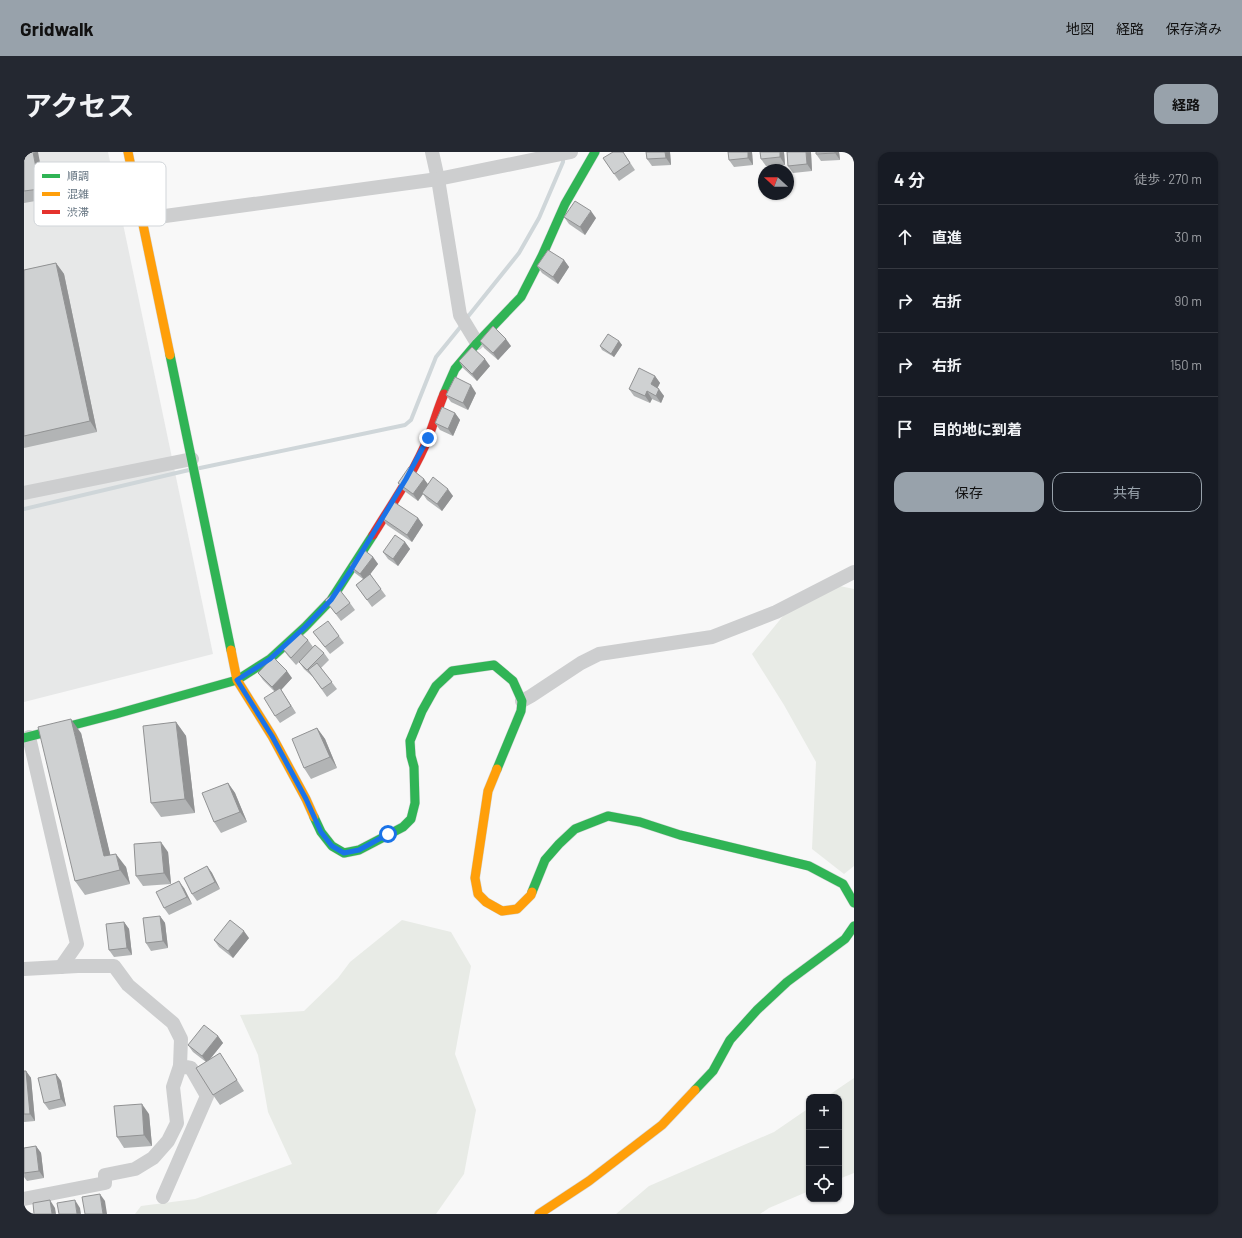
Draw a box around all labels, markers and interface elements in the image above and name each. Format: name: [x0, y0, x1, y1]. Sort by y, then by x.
text: Gridwalk: [20, 17, 94, 40]
text: 地図: [1066, 20, 1094, 37]
text: 経路: [1116, 20, 1144, 37]
text: 保存済み: [1166, 20, 1222, 37]
button: 経路: [1154, 84, 1218, 124]
text: アクセス: [24, 88, 135, 122]
legend: [34, 162, 166, 226]
north arrow: [758, 164, 794, 200]
text: 順調: [67, 169, 89, 182]
text: 4 分: [894, 169, 925, 189]
text: 徒歩 · 270 m: [1134, 171, 1202, 187]
text: 混雑: [67, 187, 89, 200]
text: 渋滞: [67, 205, 89, 218]
icon: ahead: [894, 226, 916, 248]
text: 直進: [932, 228, 962, 246]
text: 30 m: [1175, 229, 1202, 245]
icon: right: [894, 290, 916, 312]
text: 右折: [932, 292, 962, 310]
text: 90 m: [1175, 293, 1202, 309]
icon: right: [894, 354, 916, 376]
text: 右折: [932, 356, 962, 374]
text: 150 m: [1170, 357, 1202, 373]
icon: arrive: [894, 418, 916, 440]
text: 目的地に到着: [932, 420, 1022, 438]
route end: [419, 429, 437, 447]
button: 保存: [894, 472, 1044, 512]
button: 共有: [1052, 472, 1202, 512]
route start: [379, 825, 397, 843]
map controls: [806, 1094, 842, 1202]
button: +: [806, 1094, 842, 1130]
button: −: [806, 1130, 842, 1166]
button: locate: [806, 1166, 842, 1202]

